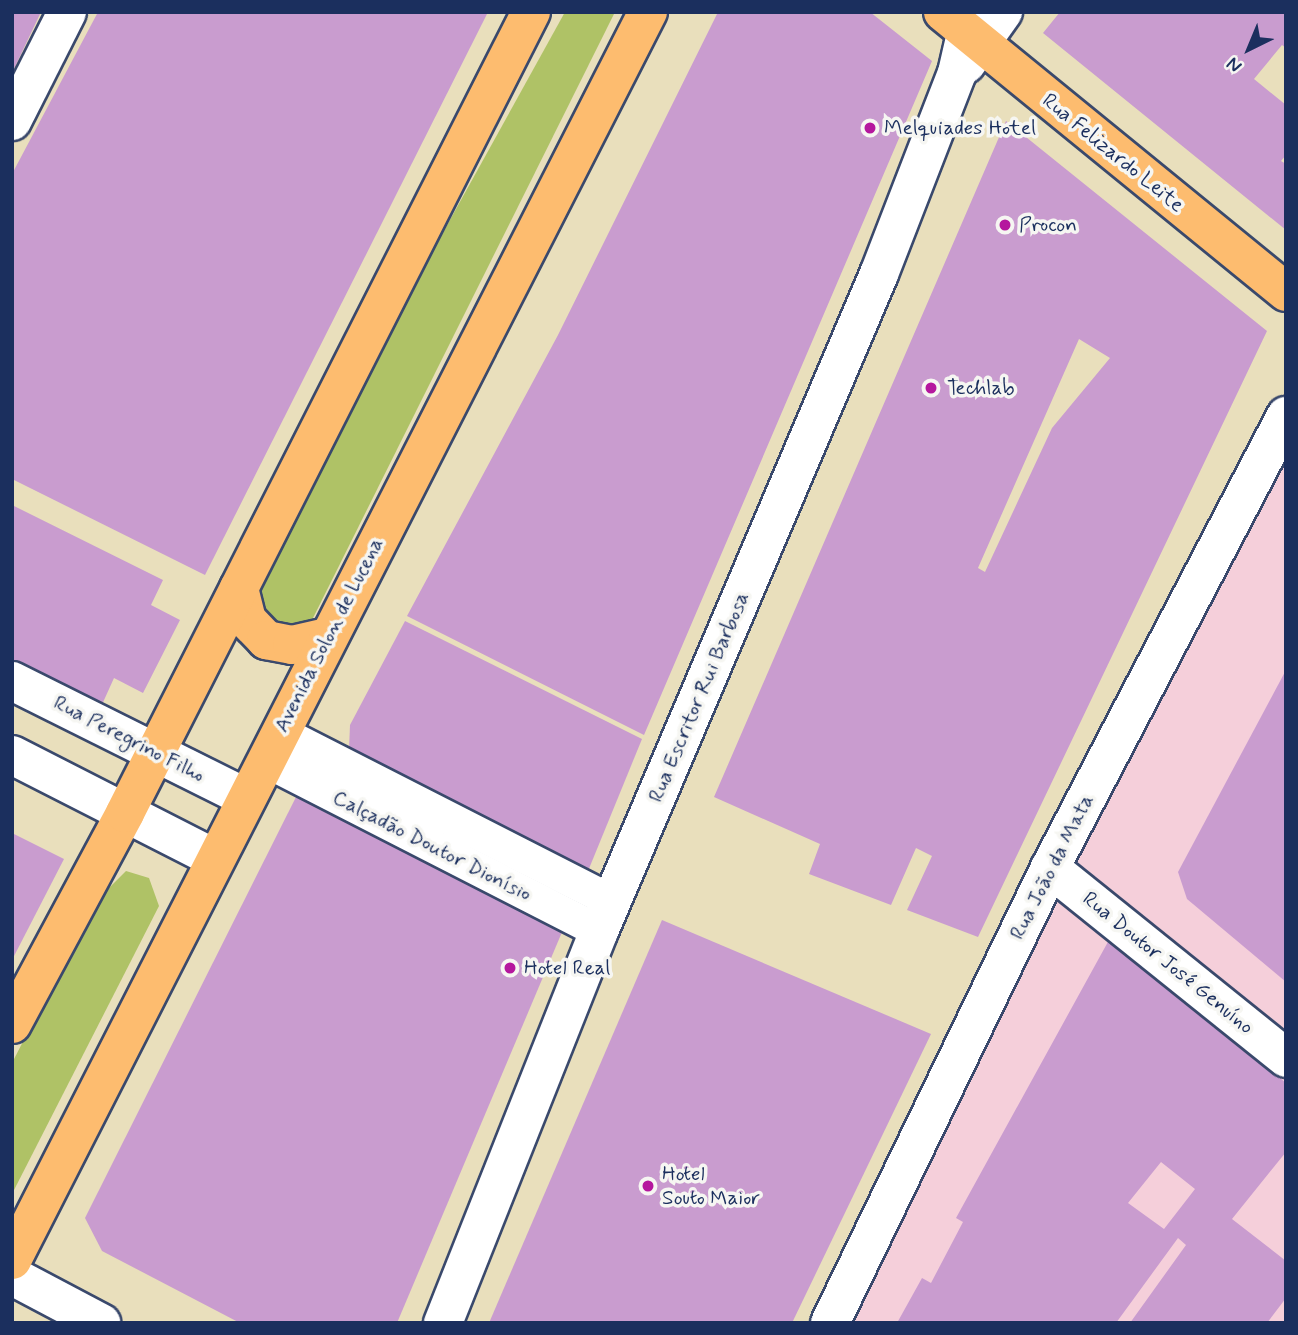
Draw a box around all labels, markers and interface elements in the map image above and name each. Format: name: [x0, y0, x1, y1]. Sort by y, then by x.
north arrow: [1214, 14, 1284, 84]
text: N: [1221, 51, 1247, 78]
street label: Rua Felizardo Leite: [1037, 88, 1189, 218]
place label: Melquiades Hotel: [884, 115, 1031, 141]
marker: Melquiades Hotel: [862, 120, 878, 136]
place label: Procon: [1019, 212, 1077, 238]
marker: Procon: [997, 217, 1013, 233]
place label: Techlab: [947, 375, 1015, 401]
marker: Techlab: [921, 378, 941, 398]
street label: Avenida Solon de Lucena: [266, 528, 392, 742]
street label: Rua Escritor Rui Barbosa: [644, 589, 754, 805]
street label: Rua Peregrino Filho: [49, 690, 209, 788]
street label: Calçadão Doutor Dionísio: [331, 786, 533, 906]
street label: Rua João da Mata: [1006, 792, 1098, 942]
street label: Rua Doutor José Genuíno: [1078, 887, 1258, 1039]
place label: Hotel Real: [524, 955, 610, 981]
marker: Hotel Real: [502, 960, 518, 976]
place label: Hotel Souto Maior: [662, 1161, 761, 1211]
marker: Hotel Souto Maior: [640, 1178, 656, 1194]

